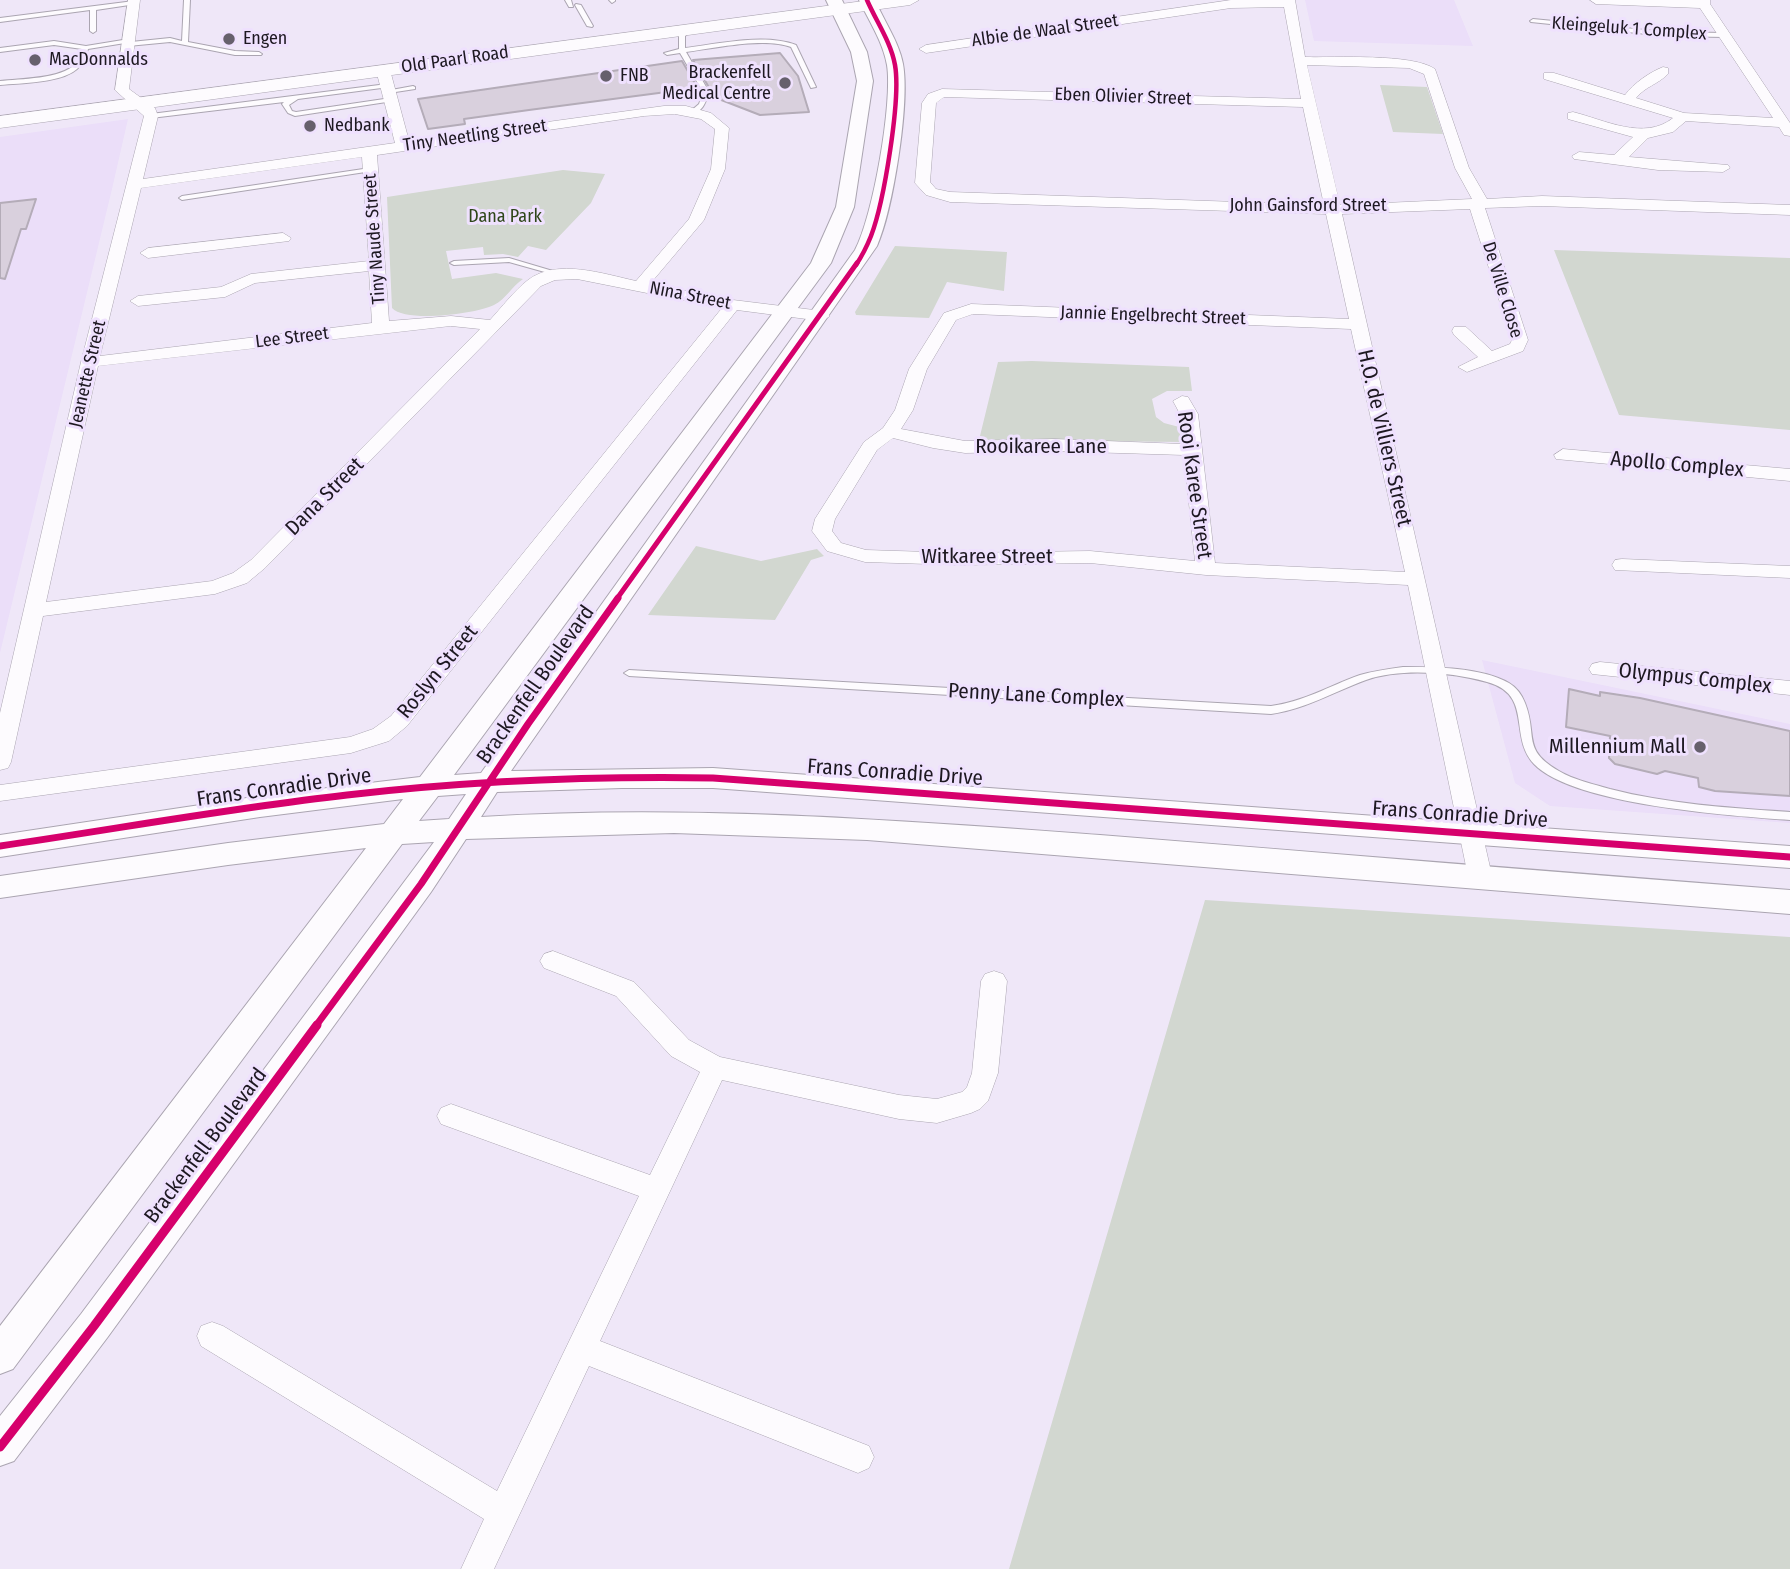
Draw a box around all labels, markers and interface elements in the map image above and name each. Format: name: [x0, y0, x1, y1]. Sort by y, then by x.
street label: Albie de Waal Street: [970, 10, 1120, 52]
street label: Kleingeluk 1 Complex: [1551, 13, 1707, 45]
place label: Engen: [243, 28, 287, 50]
marker: Engen: [221, 31, 237, 47]
street label: Old Paarl Road: [400, 42, 510, 78]
place label: MacDonnalds: [49, 49, 148, 71]
marker: MacDonnalds: [27, 52, 43, 68]
place label: Brackenfell Medical Centre: [662, 62, 771, 104]
place label: FNB: [620, 65, 649, 87]
marker: FNB: [598, 68, 614, 84]
marker: Brackenfell Medical Centre: [777, 75, 793, 91]
street label: Eben Olivier Street: [1054, 84, 1192, 110]
place label: Nedbank: [324, 115, 390, 137]
street label: Tiny Neetling Street: [402, 115, 548, 157]
marker: Nedbank: [302, 118, 318, 134]
street label: Tiny Naude Street: [360, 173, 390, 305]
street label: John Gainsford Street: [1229, 195, 1387, 217]
park label: Dana Park: [468, 206, 542, 228]
street label: De Ville Close: [1477, 239, 1527, 341]
street label: Nina Street: [648, 278, 732, 314]
street label: Jannie Engelbrecht Street: [1060, 302, 1246, 330]
street label: Jeanette Street: [65, 318, 111, 430]
street label: Lee Street: [254, 323, 330, 353]
street label: H.O. de Villiers Street: [1351, 347, 1417, 529]
street label: Rooi Karee Street: [1171, 410, 1217, 560]
street label: Rooikaree Lane: [975, 434, 1107, 460]
street label: Apollo Complex: [1609, 447, 1745, 483]
street label: Dana Street: [281, 453, 369, 541]
street label: Witkaree Street: [921, 544, 1053, 570]
street label: Brackenfell Boulevard: [472, 601, 600, 769]
street label: Roslyn Street: [392, 620, 484, 724]
street label: Olympus Complex: [1617, 658, 1773, 700]
street label: Penny Lane Complex: [947, 679, 1125, 713]
place label: Millennium Mall: [1549, 734, 1686, 760]
marker: Millennium Mall: [1692, 739, 1708, 755]
street label: Frans Conradie Drive: [806, 754, 984, 792]
street label: Frans Conradie Drive: [195, 763, 373, 813]
street label: Frans Conradie Drive: [1371, 796, 1549, 834]
street label: Brackenfell Boulevard: [139, 1063, 273, 1229]

